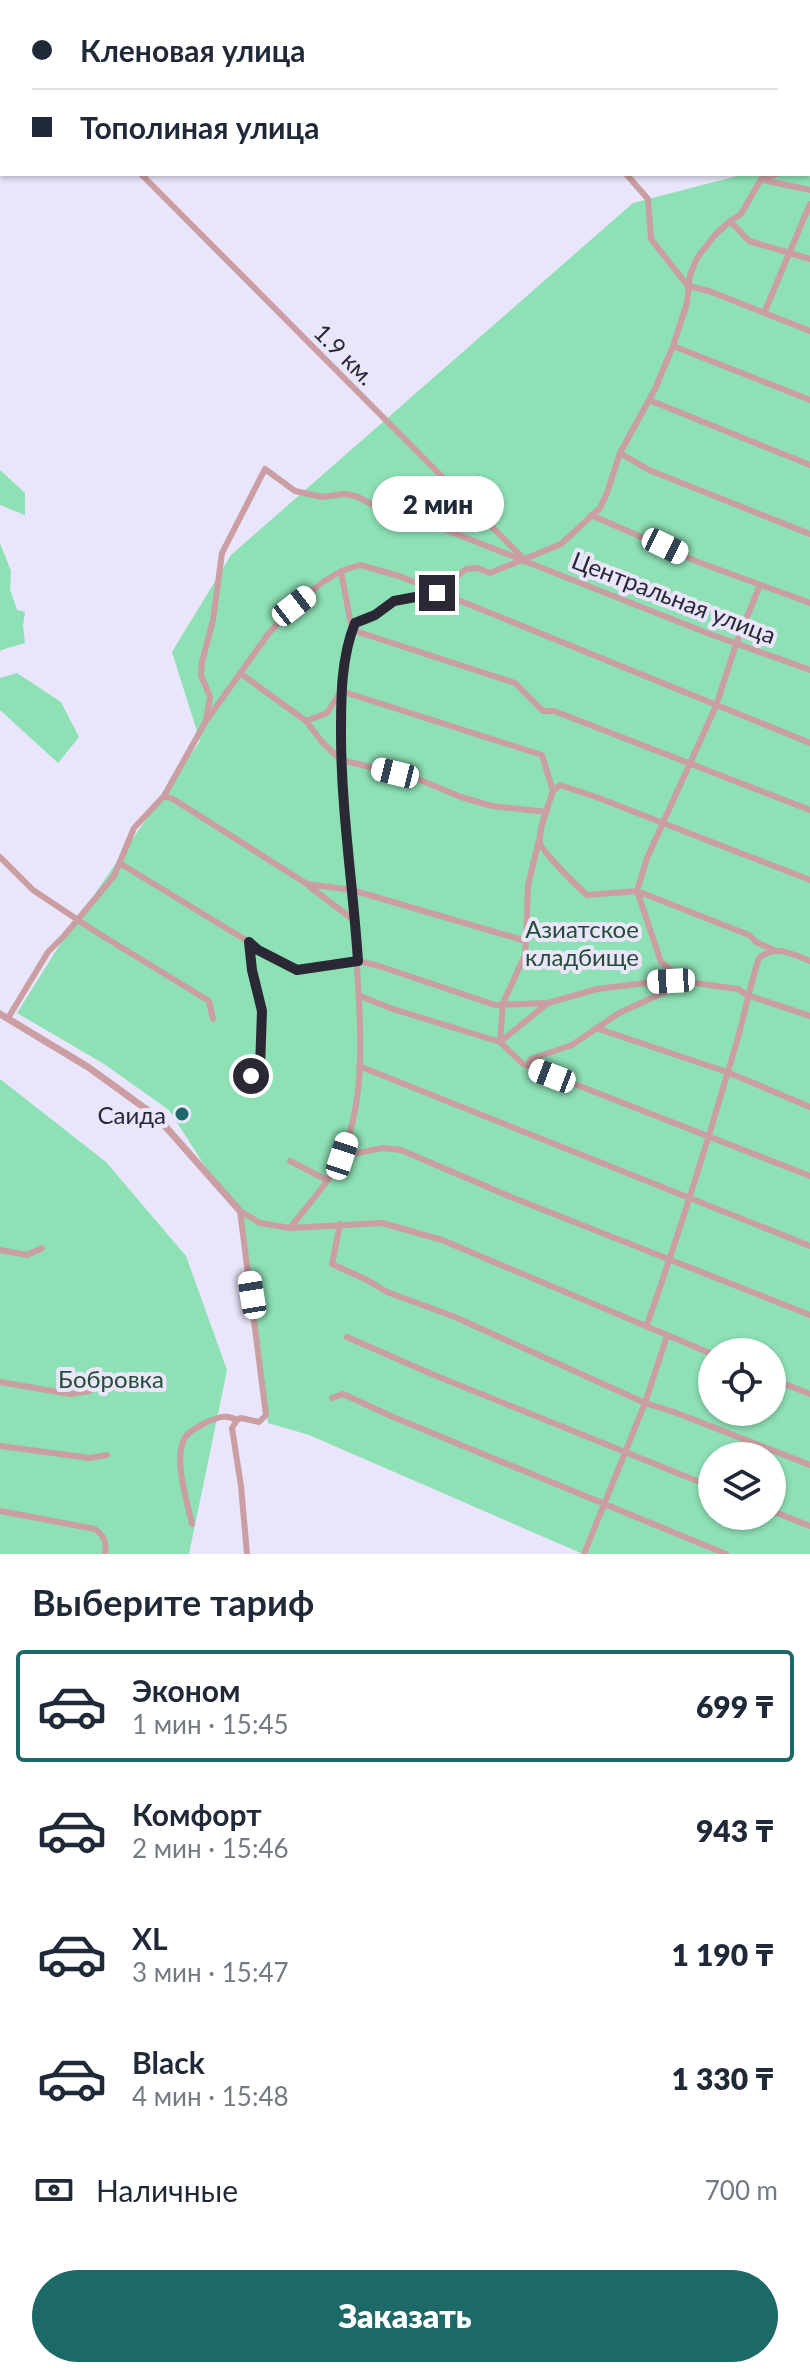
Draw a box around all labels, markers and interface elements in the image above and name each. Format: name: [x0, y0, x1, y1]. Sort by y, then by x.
text: Кленовая улица: [80, 32, 306, 68]
text: Тополиная улица: [80, 109, 319, 145]
street label: 1.9 км.: [308, 317, 382, 391]
callout: 2 мин: [371, 477, 503, 533]
text: 2 мин: [403, 488, 473, 520]
car: [638, 525, 692, 567]
street label: Центральная улица: [568, 545, 780, 649]
route end: [419, 575, 455, 611]
car: [268, 582, 320, 630]
car: [369, 756, 421, 790]
park label: Азиатское кладбище: [525, 914, 639, 971]
car: [646, 968, 696, 994]
car: [525, 1056, 579, 1096]
route start: [233, 1058, 269, 1094]
place label: Саида: [97, 1100, 166, 1129]
marker: Саида: [173, 1105, 191, 1123]
car: [323, 1129, 361, 1183]
car: [236, 1269, 268, 1321]
map controls: [698, 1338, 786, 1530]
button: locate: [698, 1338, 786, 1426]
park label: Бобровка: [58, 1364, 164, 1393]
button: layers: [698, 1442, 786, 1530]
text: Выберите тариф: [32, 1580, 314, 1624]
icon: car: [36, 1670, 108, 1742]
text: Эконом: [132, 1672, 241, 1708]
text: 699 ₸: [696, 1688, 774, 1724]
text: 1 мин · 15:45: [132, 1708, 289, 1740]
icon: car: [36, 1794, 108, 1866]
text: Комфорт: [132, 1796, 262, 1832]
text: 943 ₸: [696, 1812, 774, 1848]
text: 2 мин · 15:46: [132, 1832, 289, 1864]
icon: car: [36, 1918, 108, 1990]
text: XL: [132, 1920, 168, 1956]
text: 1 190 ₸: [672, 1936, 774, 1972]
text: 3 мин · 15:47: [132, 1956, 289, 1988]
icon: car: [36, 2042, 108, 2114]
text: Black: [132, 2044, 205, 2080]
text: 1 330 ₸: [672, 2060, 774, 2096]
text: 4 мин · 15:48: [132, 2080, 289, 2112]
icon: cash: [32, 2168, 76, 2212]
text: Наличные: [96, 2172, 238, 2208]
text: 700 m: [705, 2174, 778, 2206]
button: Заказать: [32, 2270, 778, 2362]

